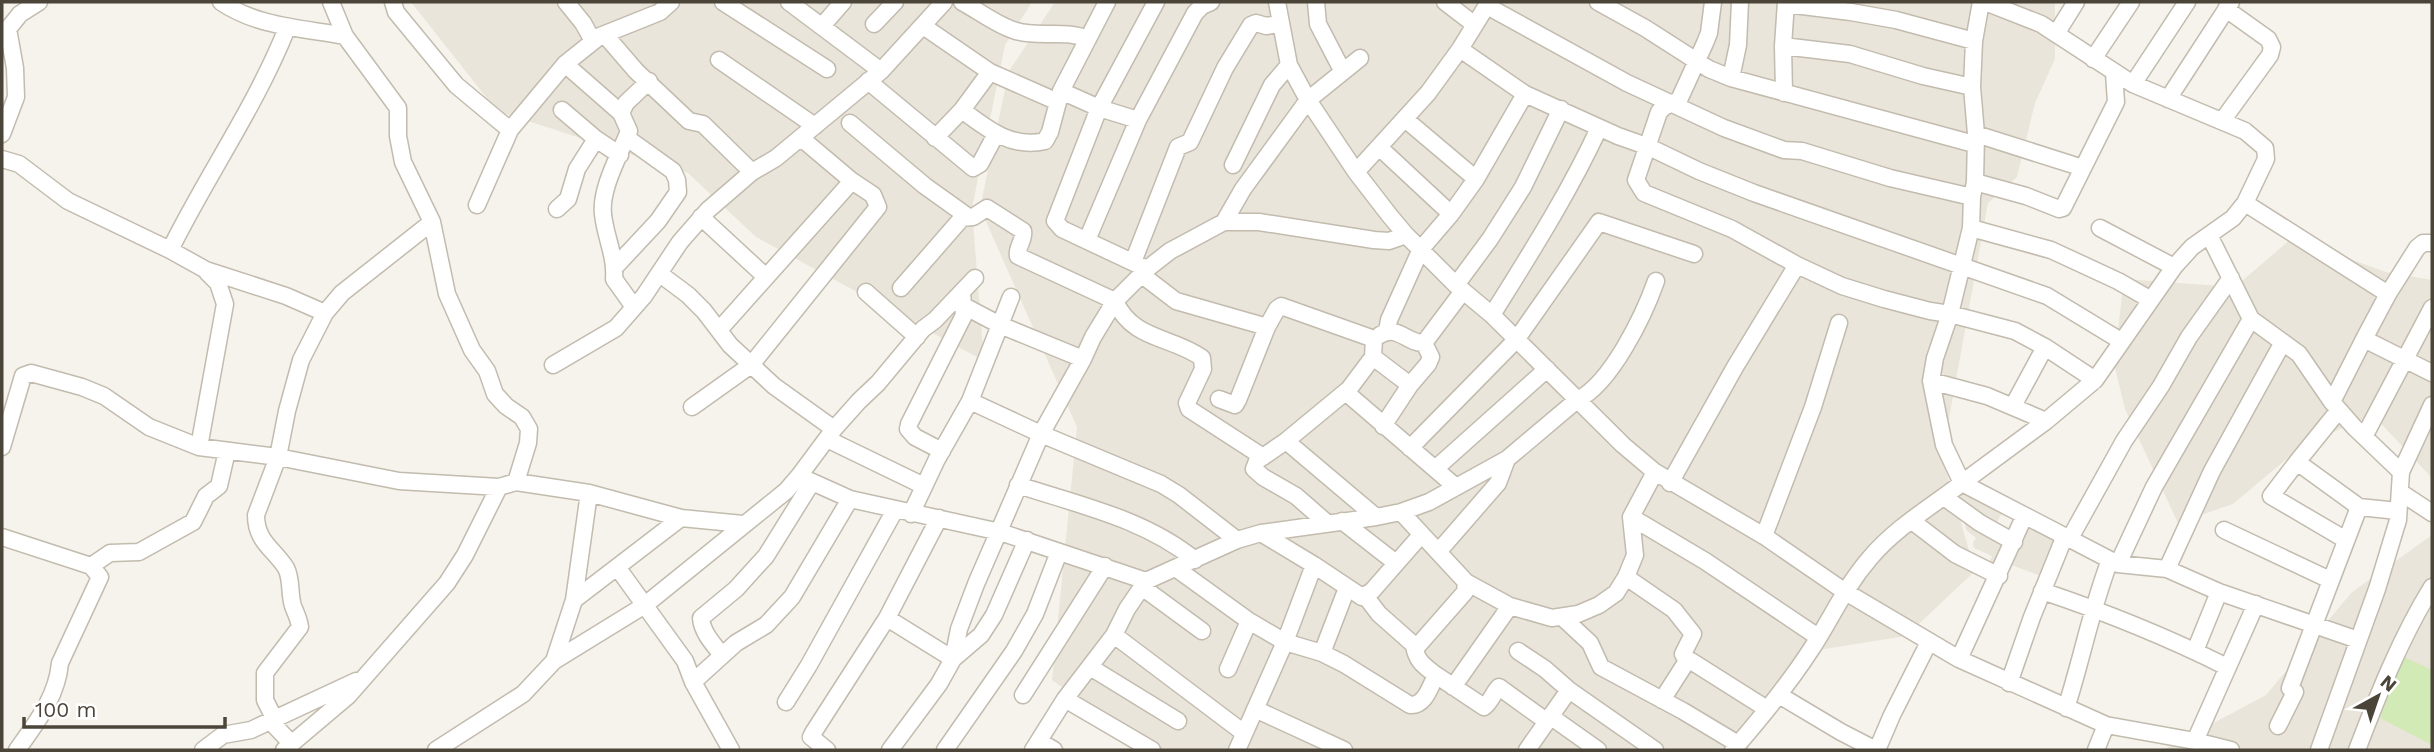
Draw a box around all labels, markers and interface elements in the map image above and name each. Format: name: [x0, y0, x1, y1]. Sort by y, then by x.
north arrow: [2343, 661, 2413, 731]
text: N: [2376, 670, 2401, 697]
scale bar: [24, 686, 226, 730]
text: 100 m: [35, 697, 97, 722]

